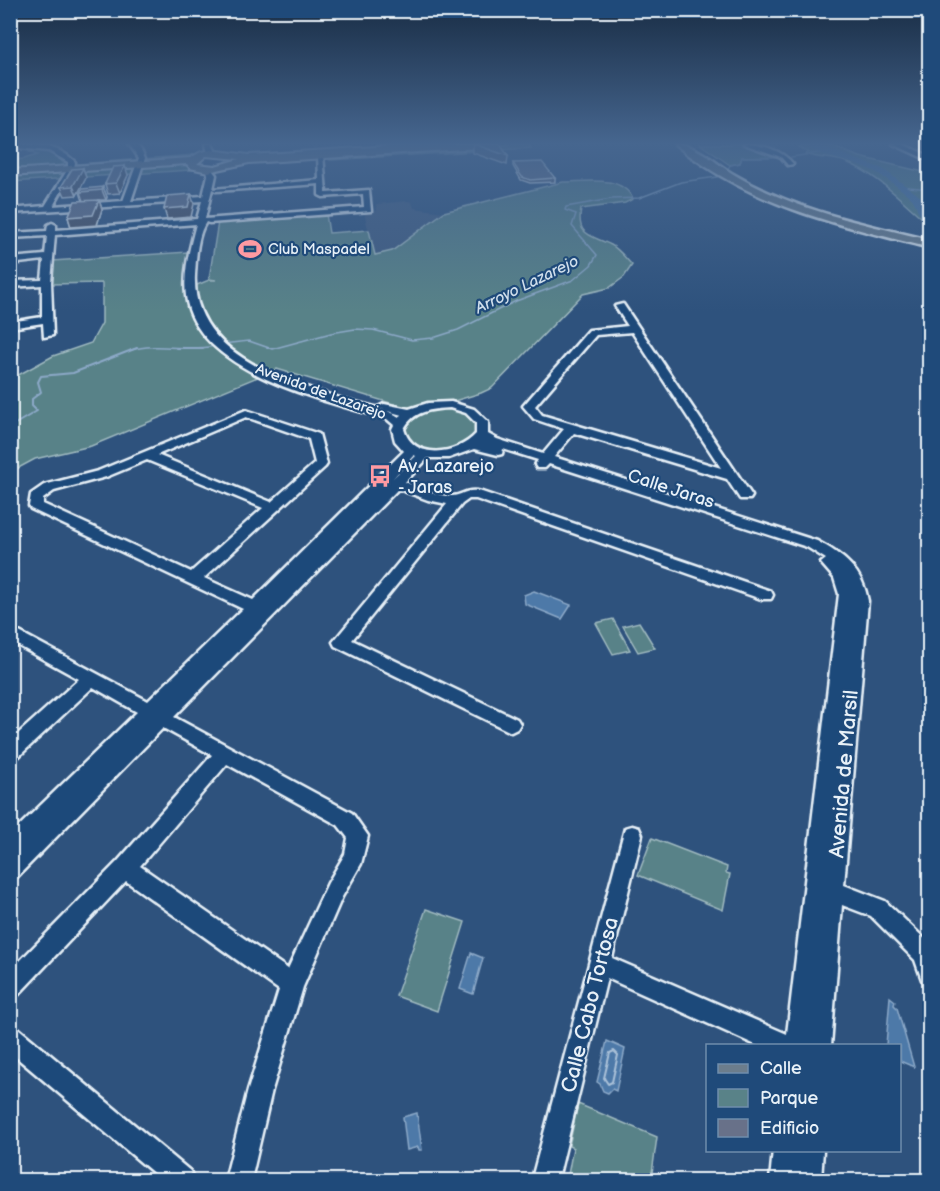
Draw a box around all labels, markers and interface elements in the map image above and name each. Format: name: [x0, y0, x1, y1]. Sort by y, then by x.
sports icon: Club Maspadel: [237, 236, 263, 262]
place label: Club Maspadel: [268, 240, 370, 259]
water label: Arroyo Lazarejo: [471, 252, 582, 319]
street label: Avenida de Lazarejo: [253, 360, 389, 424]
place label: Av. Lazarejo - Jaras: [398, 456, 494, 498]
bus stop icon: Av. Lazarejo - Jaras: [367, 463, 393, 489]
street label: Calle Jaras: [625, 465, 717, 513]
street label: Avenida de Marsil: [824, 689, 864, 859]
street label: Calle Cabo Tortosa: [556, 915, 624, 1095]
legend: [706, 1044, 901, 1152]
text: Calle: [760, 1058, 802, 1079]
text: Parque: [760, 1088, 818, 1109]
text: Edificio: [760, 1118, 819, 1139]

